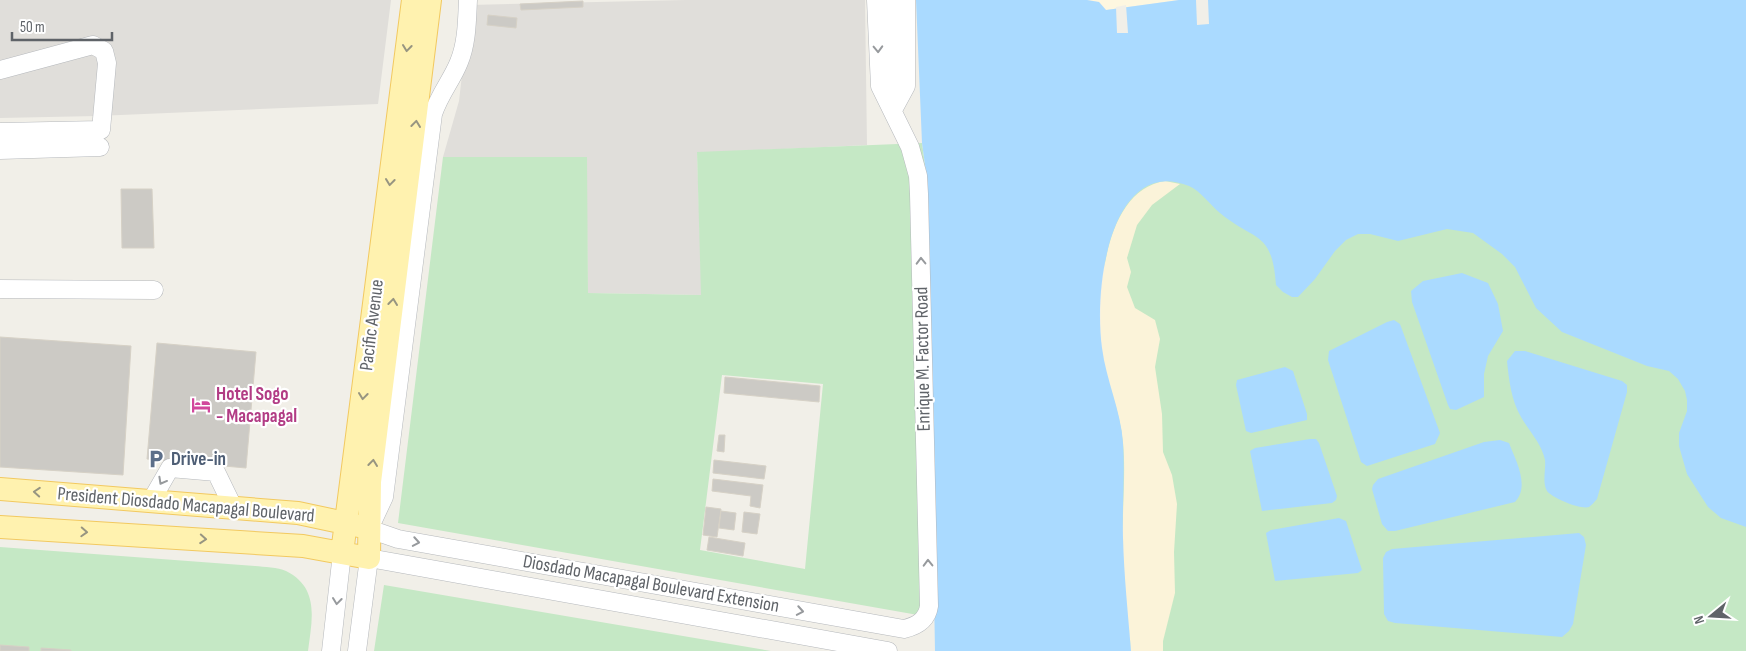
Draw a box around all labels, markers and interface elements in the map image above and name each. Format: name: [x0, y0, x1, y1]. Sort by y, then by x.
scale bar: [12, 10, 112, 42]
text: 50 m: [20, 18, 45, 37]
one-way arrow: [402, 45, 413, 53]
one-way arrow: [873, 45, 884, 53]
one-way arrow: [410, 119, 420, 128]
one-way arrow: [386, 178, 396, 187]
one-way arrow: [916, 256, 926, 264]
street label: Pacific Avenue: [355, 278, 389, 372]
street label: Enrique M. Factor Road: [910, 286, 936, 432]
one-way arrow: [387, 298, 398, 306]
place label: Hotel Sogo - Macapagal: [216, 383, 297, 428]
one-way arrow: [358, 392, 369, 400]
hotel icon: Hotel Sogo - Macapagal: [190, 394, 212, 416]
parking icon: Drive-in: [145, 448, 167, 470]
place label: Drive-in: [171, 448, 226, 471]
one-way arrow: [367, 459, 378, 467]
one-way arrow: [159, 475, 169, 484]
street label: President Diosdado Macapagal Boulevard: [57, 482, 315, 528]
one-way arrow: [33, 487, 41, 498]
one-way arrow: [80, 527, 88, 538]
one-way arrow: [199, 534, 207, 545]
one-way arrow: [412, 537, 421, 547]
street label: Diosdado Macapagal Boulevard Extension: [521, 550, 781, 618]
one-way arrow: [923, 559, 933, 566]
north arrow: [1686, 591, 1736, 641]
one-way arrow: [332, 597, 343, 605]
one-way arrow: [796, 606, 805, 616]
text: N: [1690, 614, 1708, 626]

